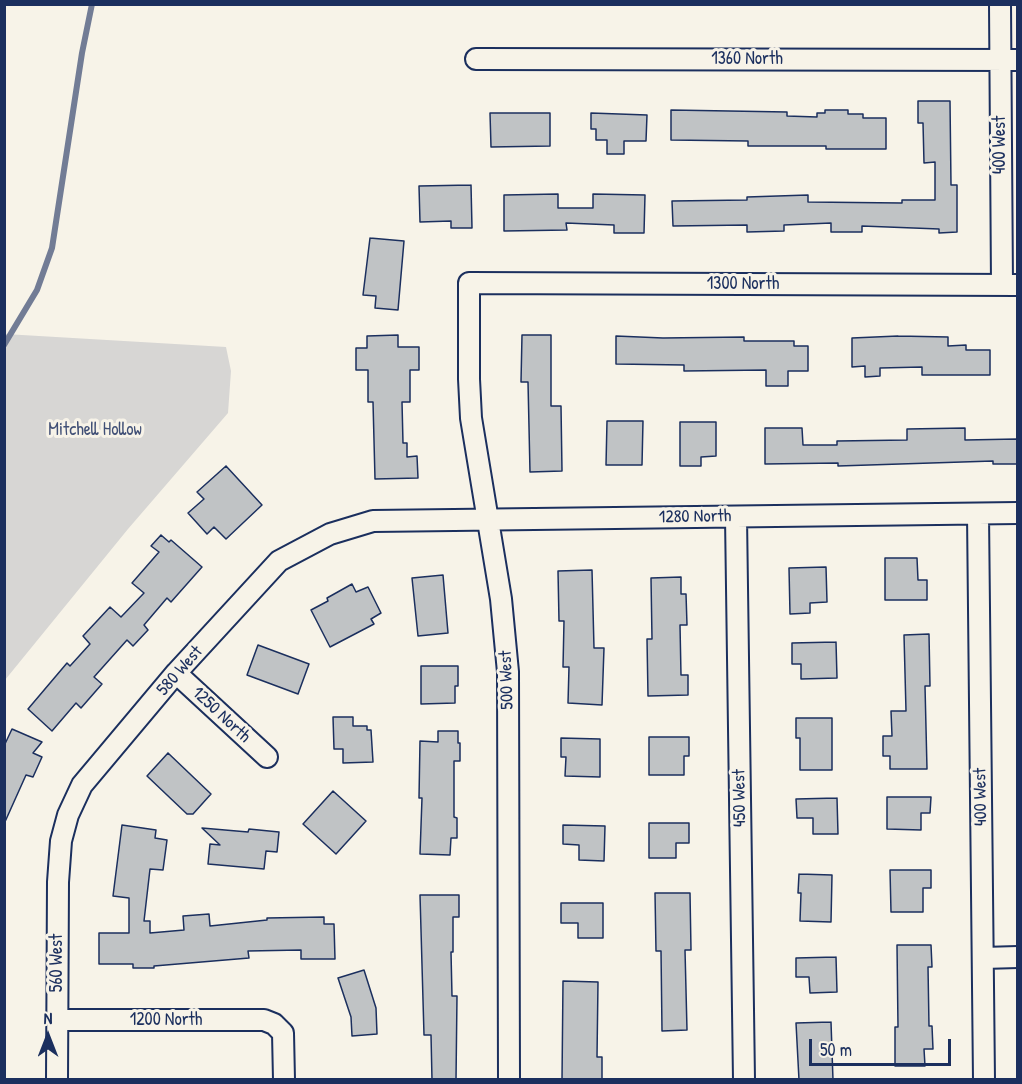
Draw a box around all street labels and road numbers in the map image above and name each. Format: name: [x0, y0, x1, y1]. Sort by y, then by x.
street label: 1360 North: [711, 48, 783, 70]
street label: 400 West: [989, 116, 1011, 174]
street label: 1300 North: [707, 273, 779, 295]
street label: 1280 North: [659, 506, 731, 528]
street label: 580 West: [153, 642, 207, 700]
street label: 500 West: [495, 650, 519, 710]
street label: 1250 North: [187, 682, 255, 748]
street label: 400 West: [970, 768, 992, 826]
street label: 450 West: [729, 769, 751, 827]
street label: 560 West: [46, 934, 68, 992]
street label: 1200 North: [130, 1009, 202, 1031]

